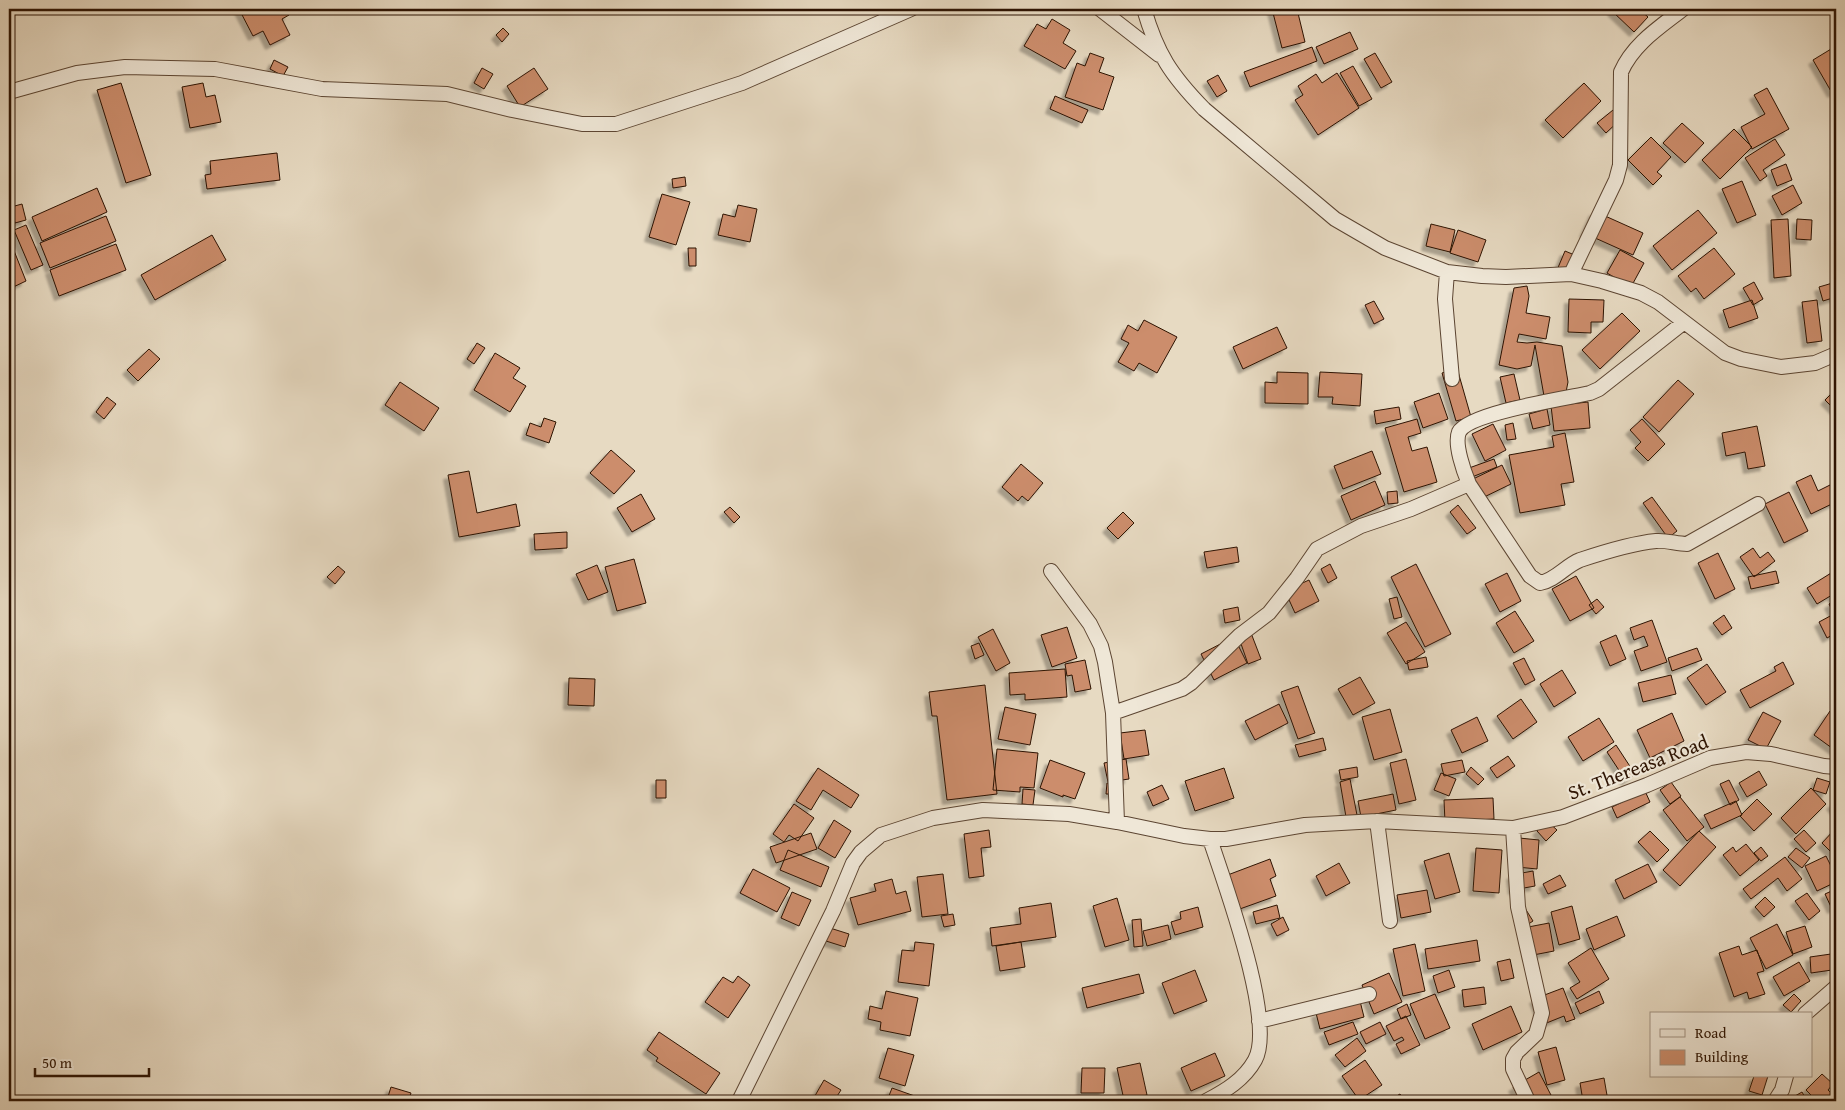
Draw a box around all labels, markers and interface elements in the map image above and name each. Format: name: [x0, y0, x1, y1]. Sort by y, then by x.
street label: St. Thereasa Road: [1563, 726, 1713, 807]
legend: [1650, 1012, 1812, 1078]
text: Road: [1695, 1022, 1726, 1043]
scale bar: [35, 1045, 149, 1077]
text: Building: [1695, 1046, 1749, 1067]
text: 50 m: [42, 1052, 73, 1073]

